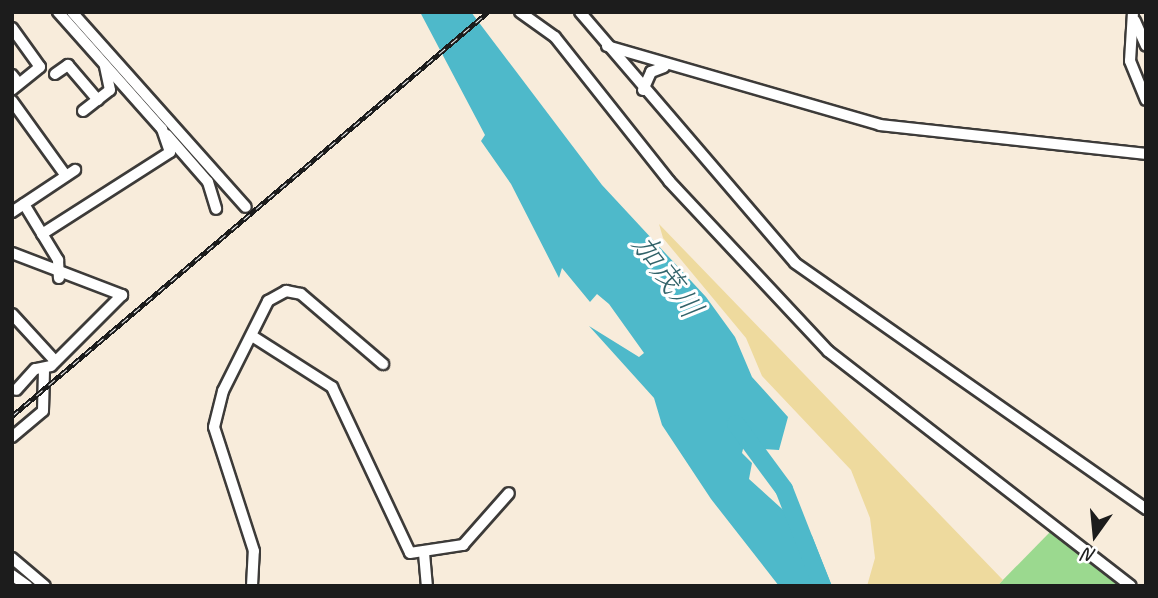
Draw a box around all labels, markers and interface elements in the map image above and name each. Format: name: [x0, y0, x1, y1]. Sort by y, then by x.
water label: 加茂川: [623, 227, 711, 327]
north arrow: [1060, 500, 1130, 570]
text: N: [1081, 542, 1098, 568]

